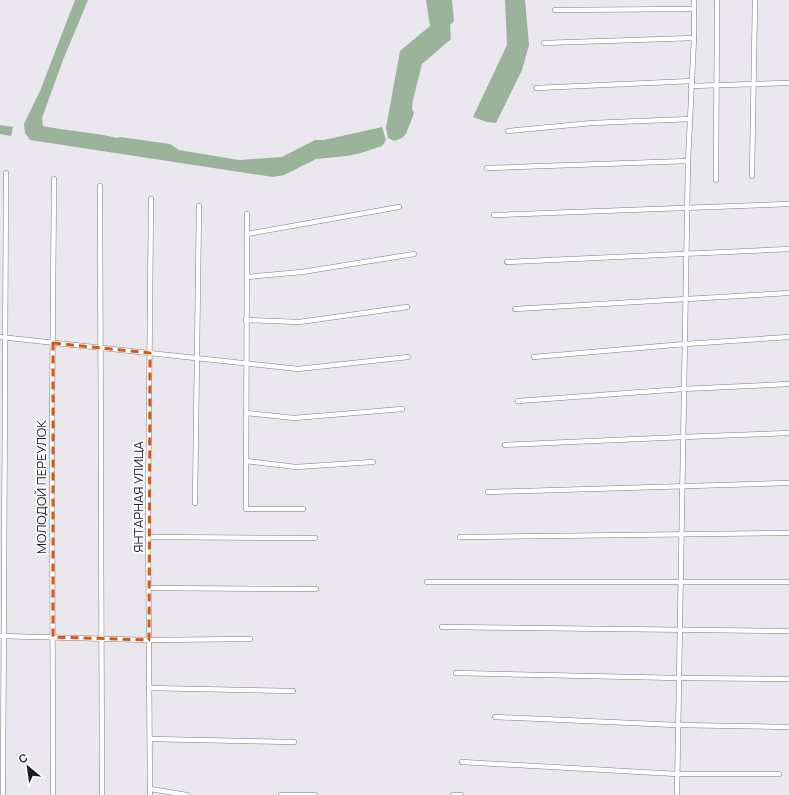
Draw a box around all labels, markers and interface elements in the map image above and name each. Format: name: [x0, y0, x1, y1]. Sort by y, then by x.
street label: МОЛОДОЙ ПЕРЕУЛОК: [32, 420, 50, 554]
street label: ЯНТАРНАЯ УЛИЦА: [129, 441, 147, 553]
north arrow: [8, 747, 48, 787]
text: С: [16, 749, 30, 766]

